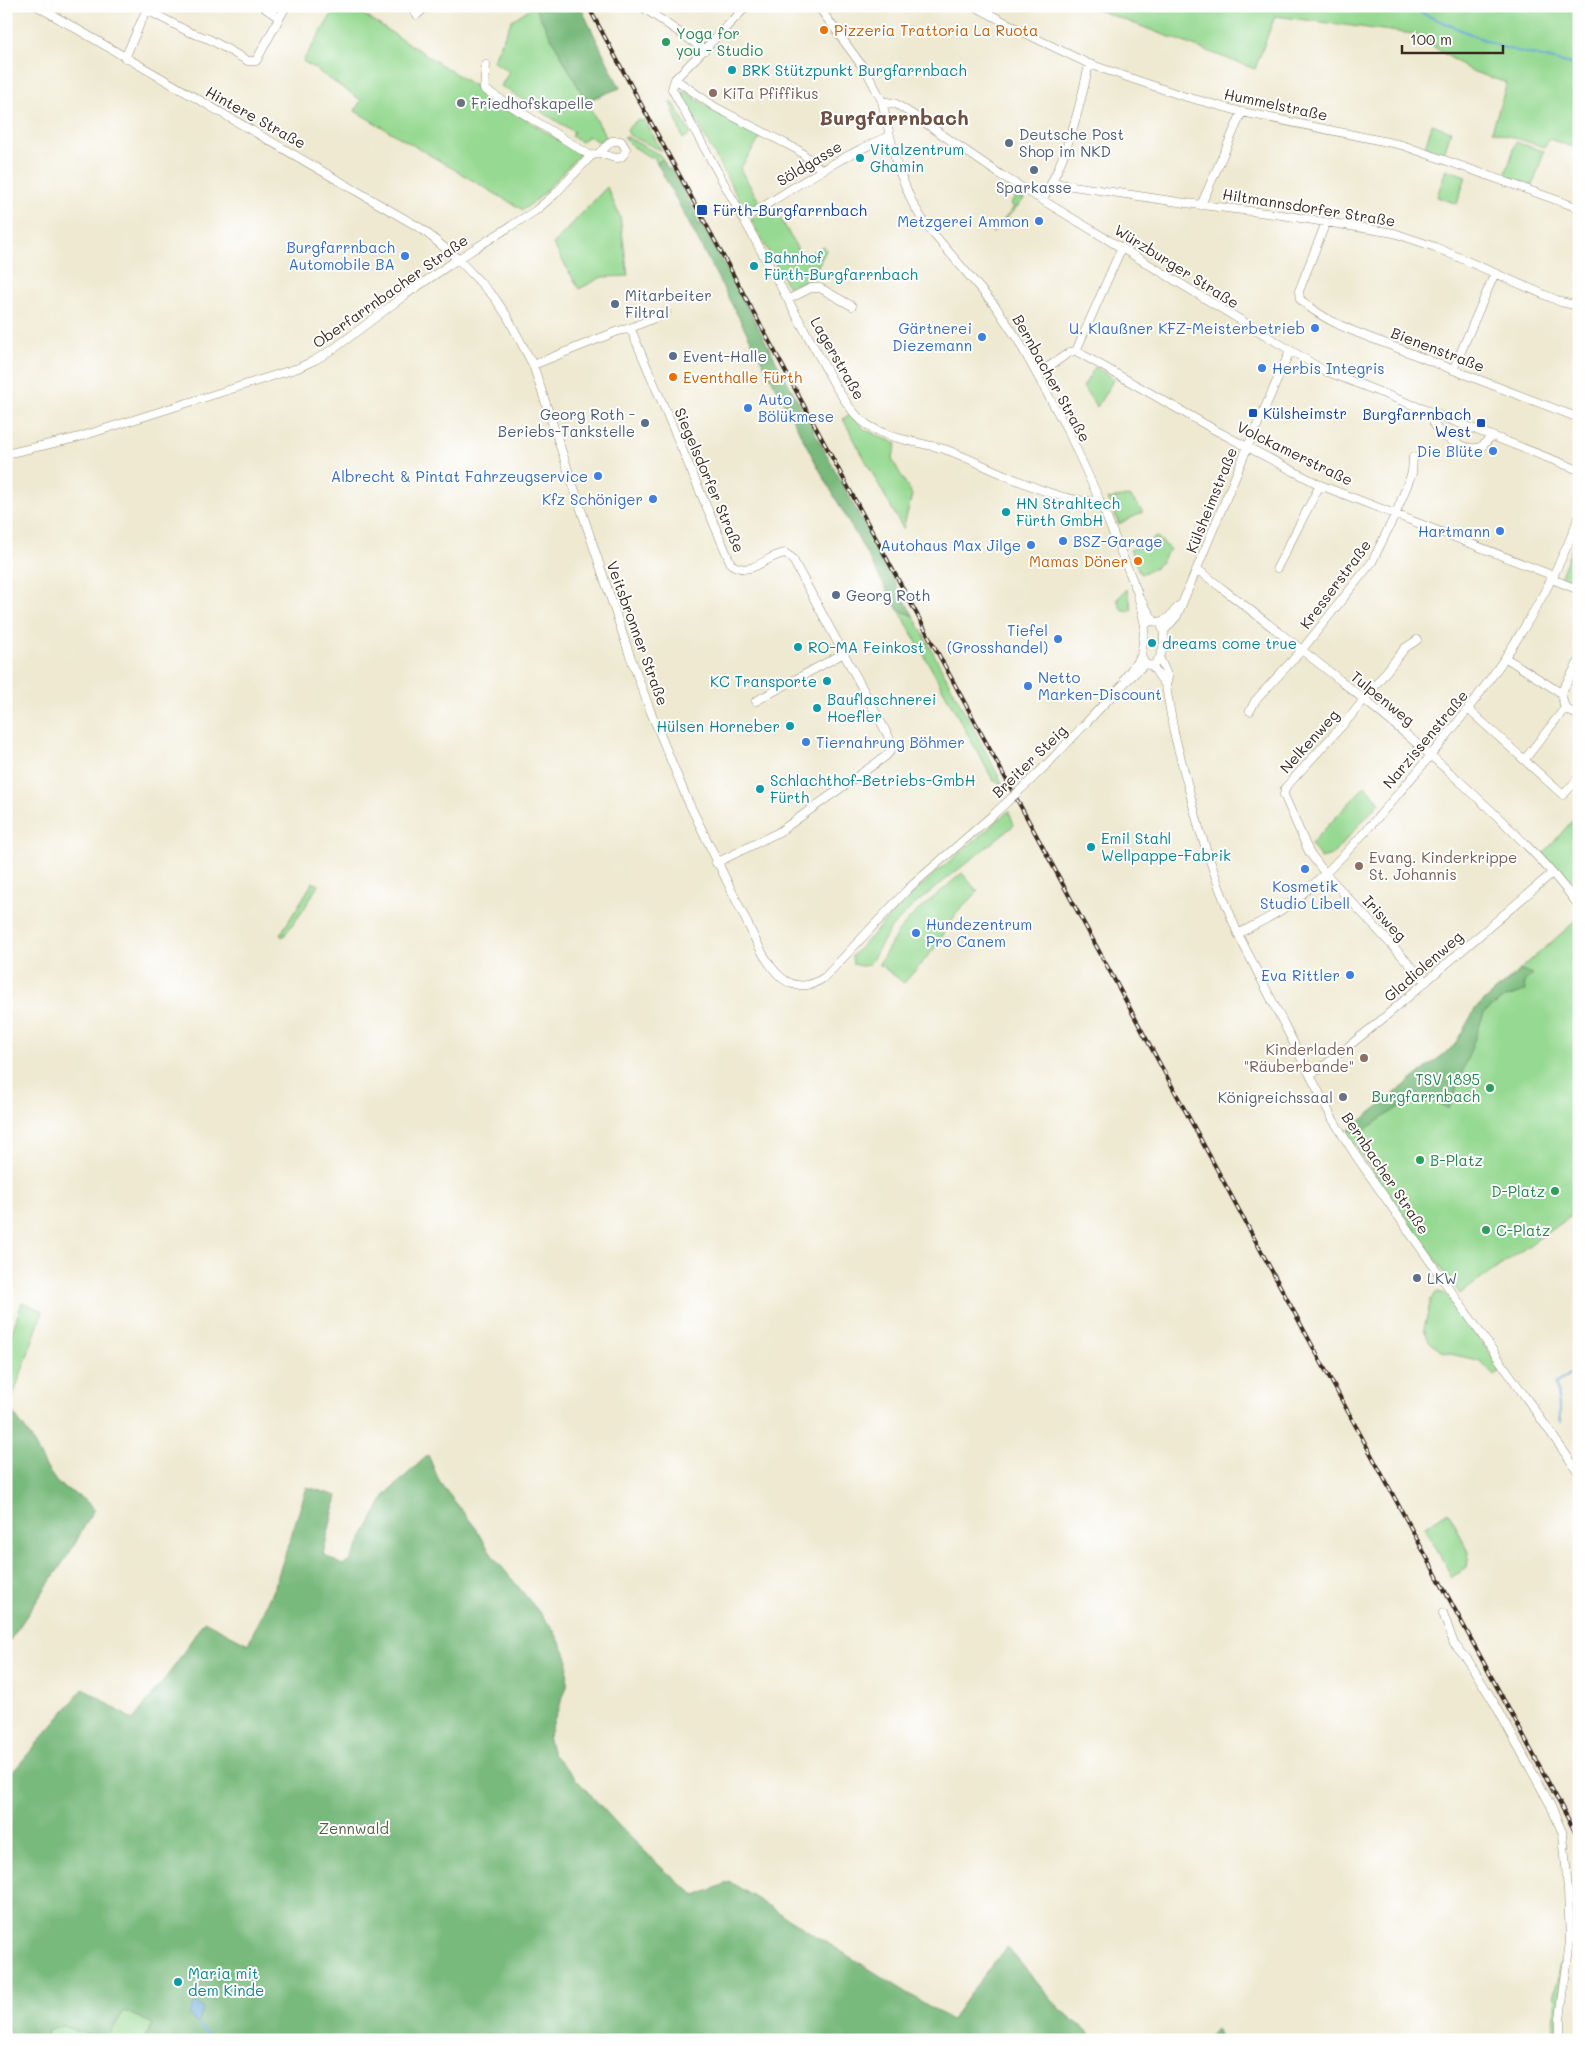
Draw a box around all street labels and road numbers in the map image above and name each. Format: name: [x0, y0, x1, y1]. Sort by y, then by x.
street label: Hintere Straße: [202, 81, 310, 153]
street label: Hummelstraße: [1222, 83, 1330, 125]
street label: Söldgasse: [773, 136, 845, 190]
street label: Hiltmannsdorfer Straße: [1221, 183, 1397, 231]
street label: Würzburger Straße: [1111, 219, 1243, 313]
street label: Oberfarrnbacher Straße: [308, 230, 472, 352]
street label: Bernbacher Straße: [1009, 311, 1095, 445]
street label: Lagerstraße: [806, 313, 870, 403]
street label: Bienenstraße: [1388, 322, 1488, 376]
street label: Siegelsdorfer Straße: [670, 405, 750, 555]
street label: Volckamerstraße: [1234, 416, 1356, 490]
street label: Külsheimstraße: [1181, 444, 1241, 556]
street label: Kresserstraße: [1295, 535, 1375, 633]
street label: Veitsbronner Straße: [603, 558, 673, 708]
street label: Tulpenweg: [1347, 666, 1419, 730]
street label: Narzissenstraße: [1378, 686, 1472, 792]
street label: Nelkenweg: [1275, 705, 1343, 777]
street label: Breiter Steig: [987, 720, 1071, 802]
street label: Irisweg: [1359, 891, 1411, 945]
street label: Gladiolenweg: [1379, 926, 1467, 1006]
street label: Bernbacher Straße: [1338, 1108, 1434, 1238]

